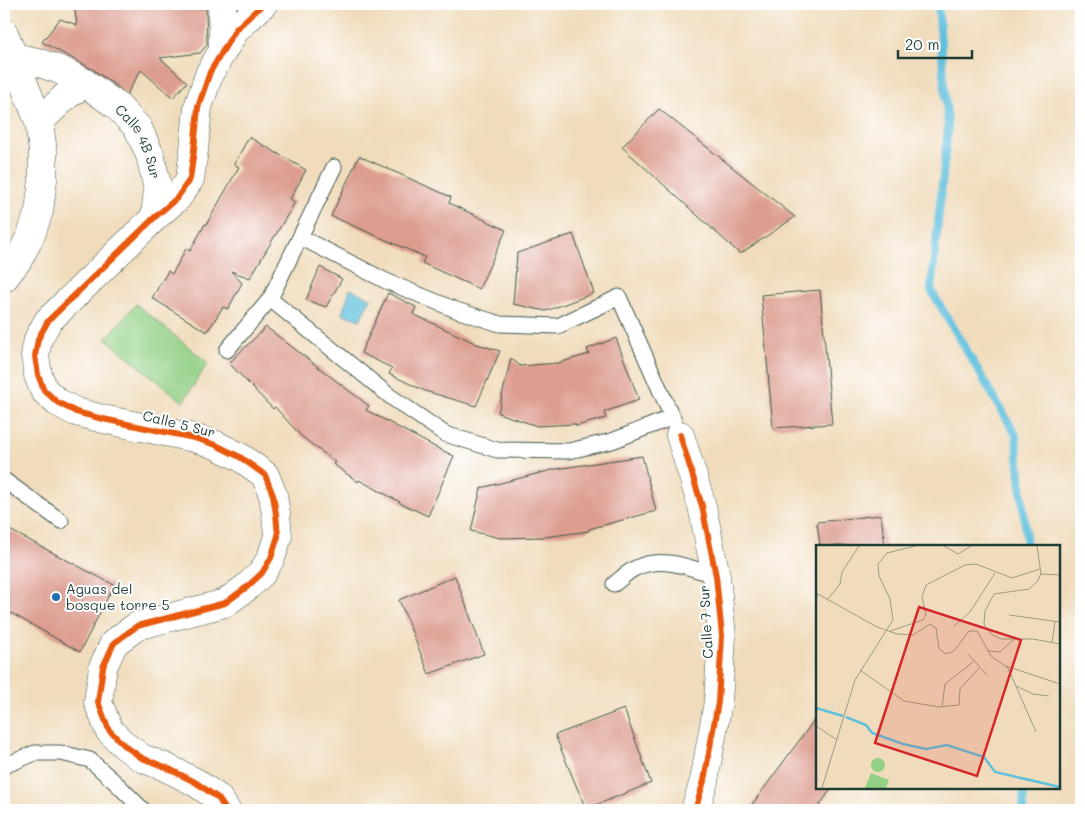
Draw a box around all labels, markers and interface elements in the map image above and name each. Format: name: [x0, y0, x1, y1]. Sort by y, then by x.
scale bar: [898, 28, 971, 60]
text: 20 m: [905, 34, 939, 54]
street label: Calle 4B Sur: [111, 100, 165, 180]
street label: Calle 5 Sur: [141, 405, 217, 442]
inset map: [816, 545, 1060, 789]
place label: Aguas del bosque torre 5: [66, 579, 170, 614]
street label: Calle 7 Sur: [694, 585, 717, 659]
marker: Aguas del bosque torre 5: [50, 591, 62, 603]

